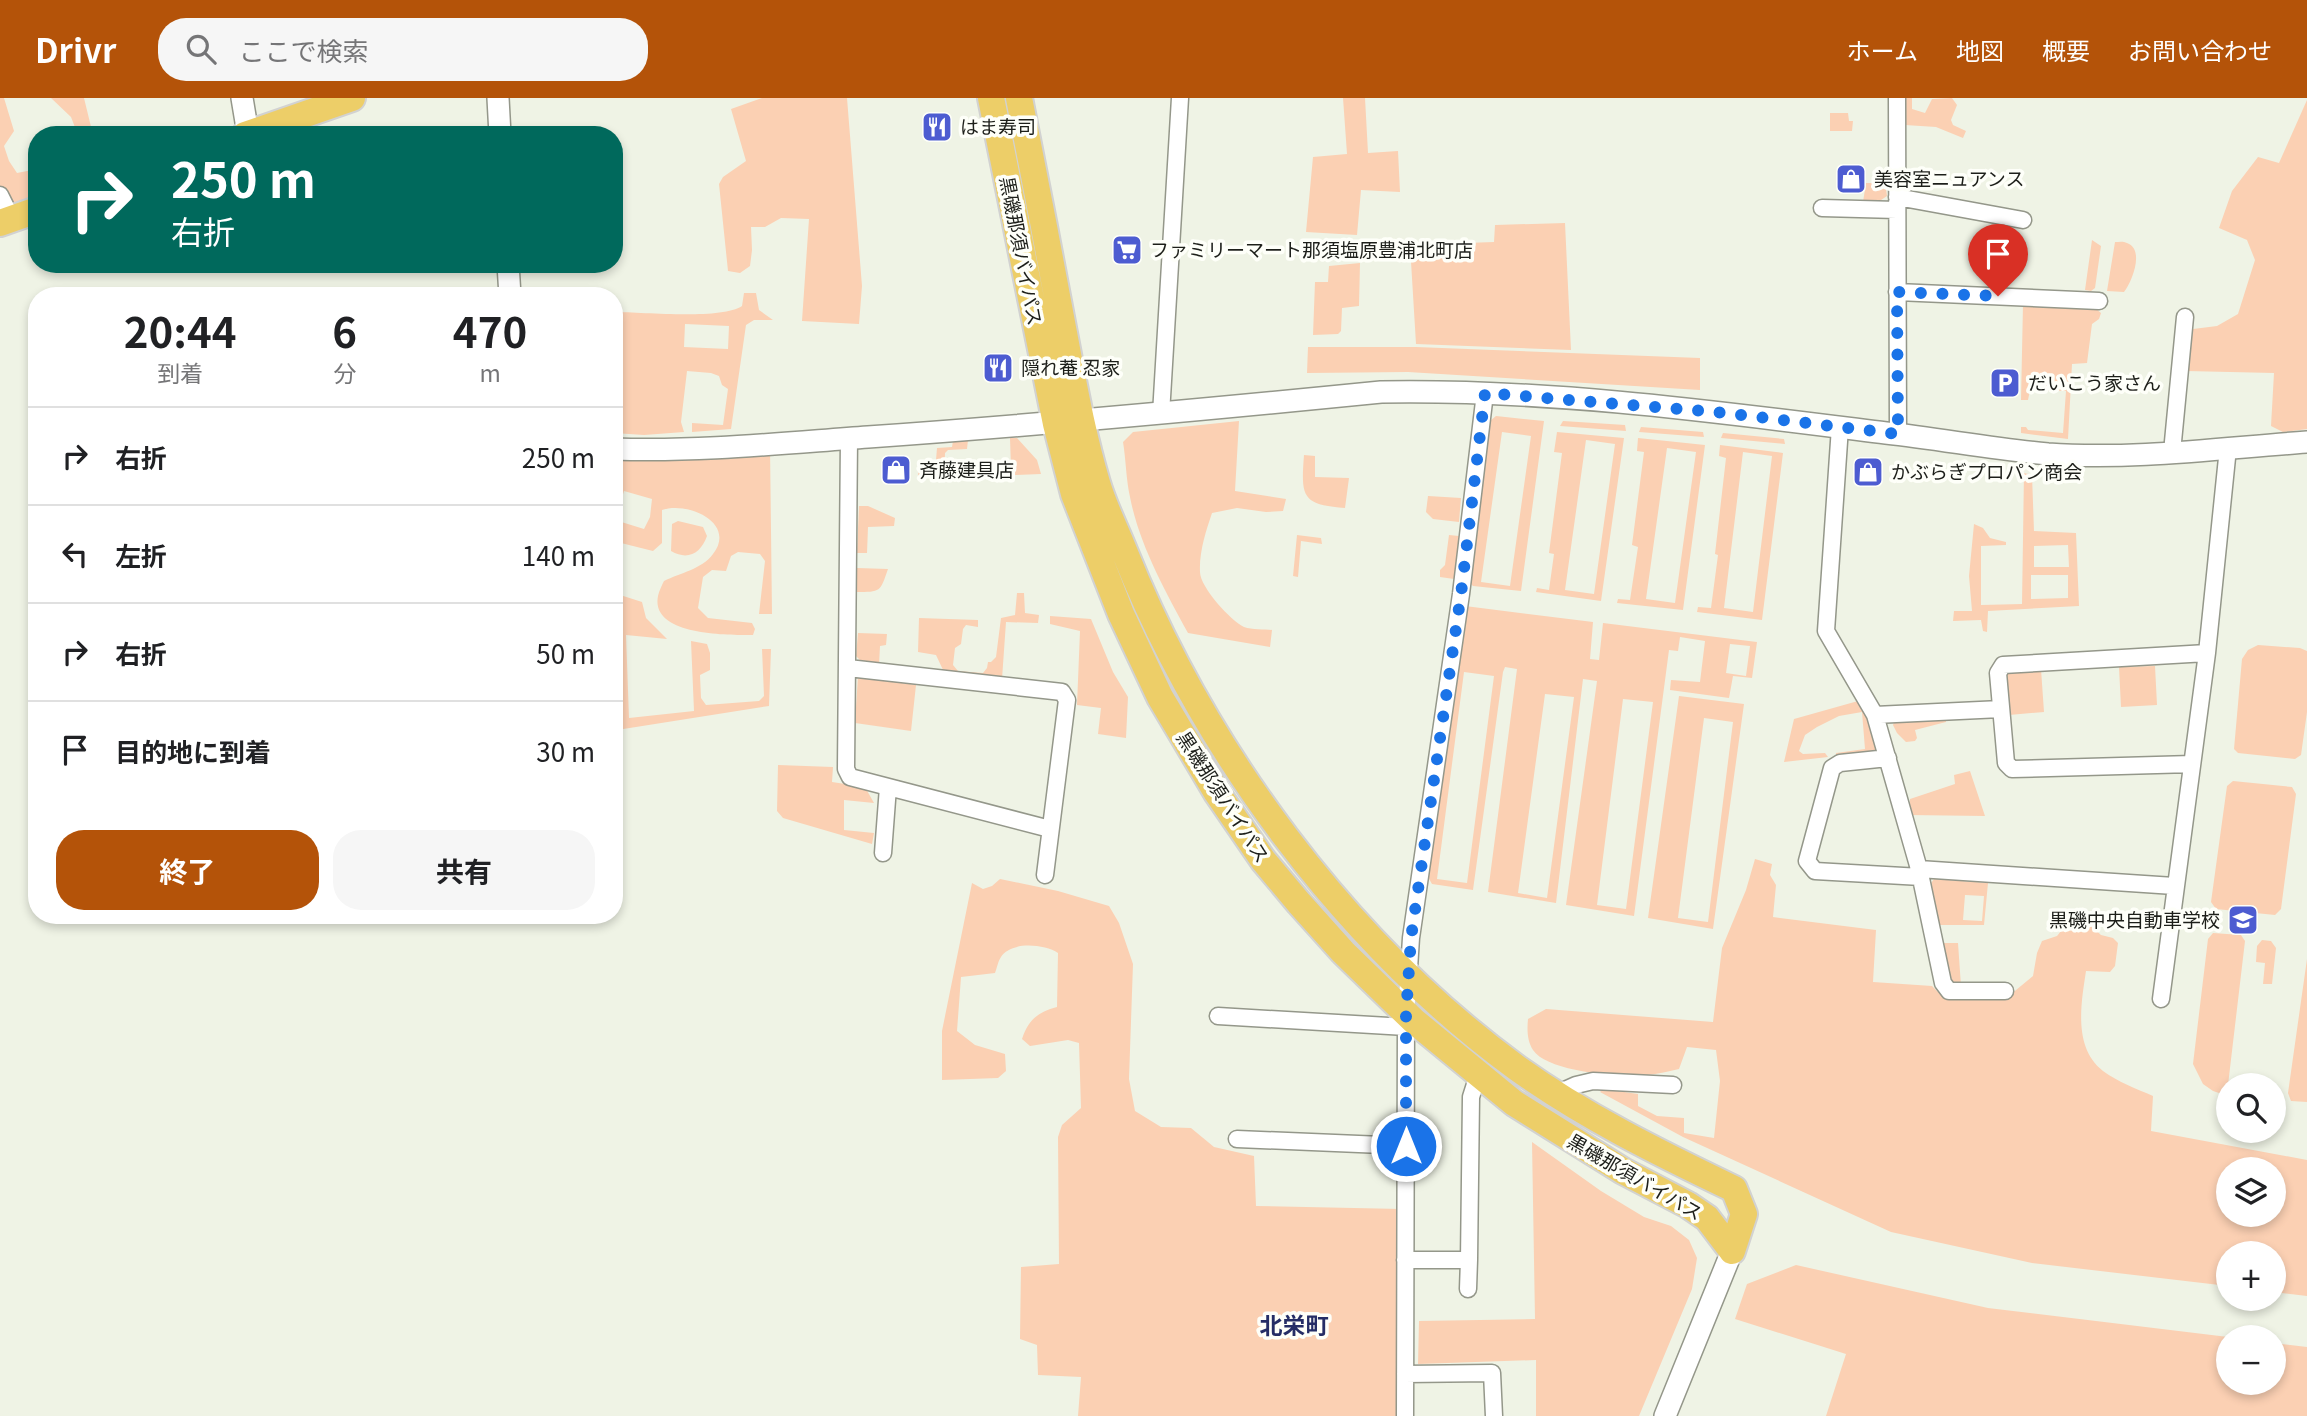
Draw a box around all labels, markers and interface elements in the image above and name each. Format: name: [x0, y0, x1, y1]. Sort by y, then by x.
search box: [158, 18, 648, 81]
text: Drivr: [35, 25, 116, 73]
icon: search: [182, 30, 220, 68]
text: ここで検索: [238, 31, 368, 68]
text: ホーム: [1847, 32, 1918, 67]
text: 地図: [1956, 32, 2004, 67]
text: 概要: [2042, 32, 2090, 67]
text: お問い合わせ: [2128, 32, 2272, 67]
restaurant icon: はま寿司: [920, 110, 954, 144]
place label: はま寿司: [960, 112, 1036, 139]
text: 250 m: [171, 141, 316, 212]
icon: right: [56, 154, 147, 245]
shop icon: 美容室ニュアンス: [1834, 162, 1868, 196]
place label: 美容室ニュアンス: [1874, 164, 2024, 191]
street label: 黒磯那須バイパス: [995, 174, 1050, 328]
text: 右折: [171, 207, 235, 253]
pin: [1968, 224, 2028, 296]
supermarket icon: ファミリーマート那須塩原豊浦北町店: [1110, 233, 1144, 267]
place label: ファミリーマート那須塩原豊浦北町店: [1150, 235, 1473, 262]
icon: arrive: [1979, 235, 2017, 273]
text: 20:44: [124, 299, 237, 360]
text: 6: [332, 299, 357, 360]
text: 470: [453, 299, 527, 360]
restaurant icon: 隠れ菴 忍家: [981, 351, 1015, 385]
place label: 隠れ菴 忍家: [1021, 353, 1120, 380]
text: 到着: [157, 355, 203, 389]
text: 分: [333, 355, 356, 389]
text: m: [479, 355, 501, 389]
parking icon: だいこう家さん: [1988, 366, 2022, 400]
place label: だいこう家さん: [2028, 368, 2161, 395]
icon: right: [56, 437, 94, 475]
text: 右折: [115, 438, 167, 475]
text: 250 m: [522, 438, 595, 475]
shop icon: 斉藤建具店: [879, 453, 913, 487]
place label: 斉藤建具店: [919, 455, 1014, 482]
shop icon: かぶらぎプロパン商会: [1851, 455, 1885, 489]
place label: かぶらぎプロパン商会: [1891, 457, 2082, 484]
icon: left: [56, 535, 94, 573]
text: 左折: [115, 536, 167, 573]
text: 140 m: [522, 536, 595, 573]
icon: right: [56, 633, 94, 671]
text: 右折: [115, 634, 167, 671]
text: 50 m: [536, 634, 595, 671]
street label: 黒磯那須バイパス: [1172, 725, 1277, 867]
icon: arrive: [56, 731, 94, 769]
text: 目的地に到着: [115, 732, 271, 769]
text: 30 m: [536, 732, 595, 769]
button: 終了: [56, 830, 319, 910]
button: 共有: [333, 830, 595, 910]
school or university icon: 黒磯中央自動車学校: [2226, 903, 2260, 937]
place label: 黒磯中央自動車学校: [2049, 905, 2220, 932]
map controls: [2216, 1073, 2286, 1395]
button: search: [2216, 1073, 2286, 1143]
position arrow: [1369, 1109, 1443, 1183]
street label: 黒磯那須バイパス: [1563, 1126, 1708, 1225]
button: layers: [2216, 1157, 2286, 1227]
button: +: [2216, 1241, 2286, 1311]
district label: 北栄町: [1260, 1307, 1329, 1341]
button: −: [2216, 1325, 2286, 1395]

